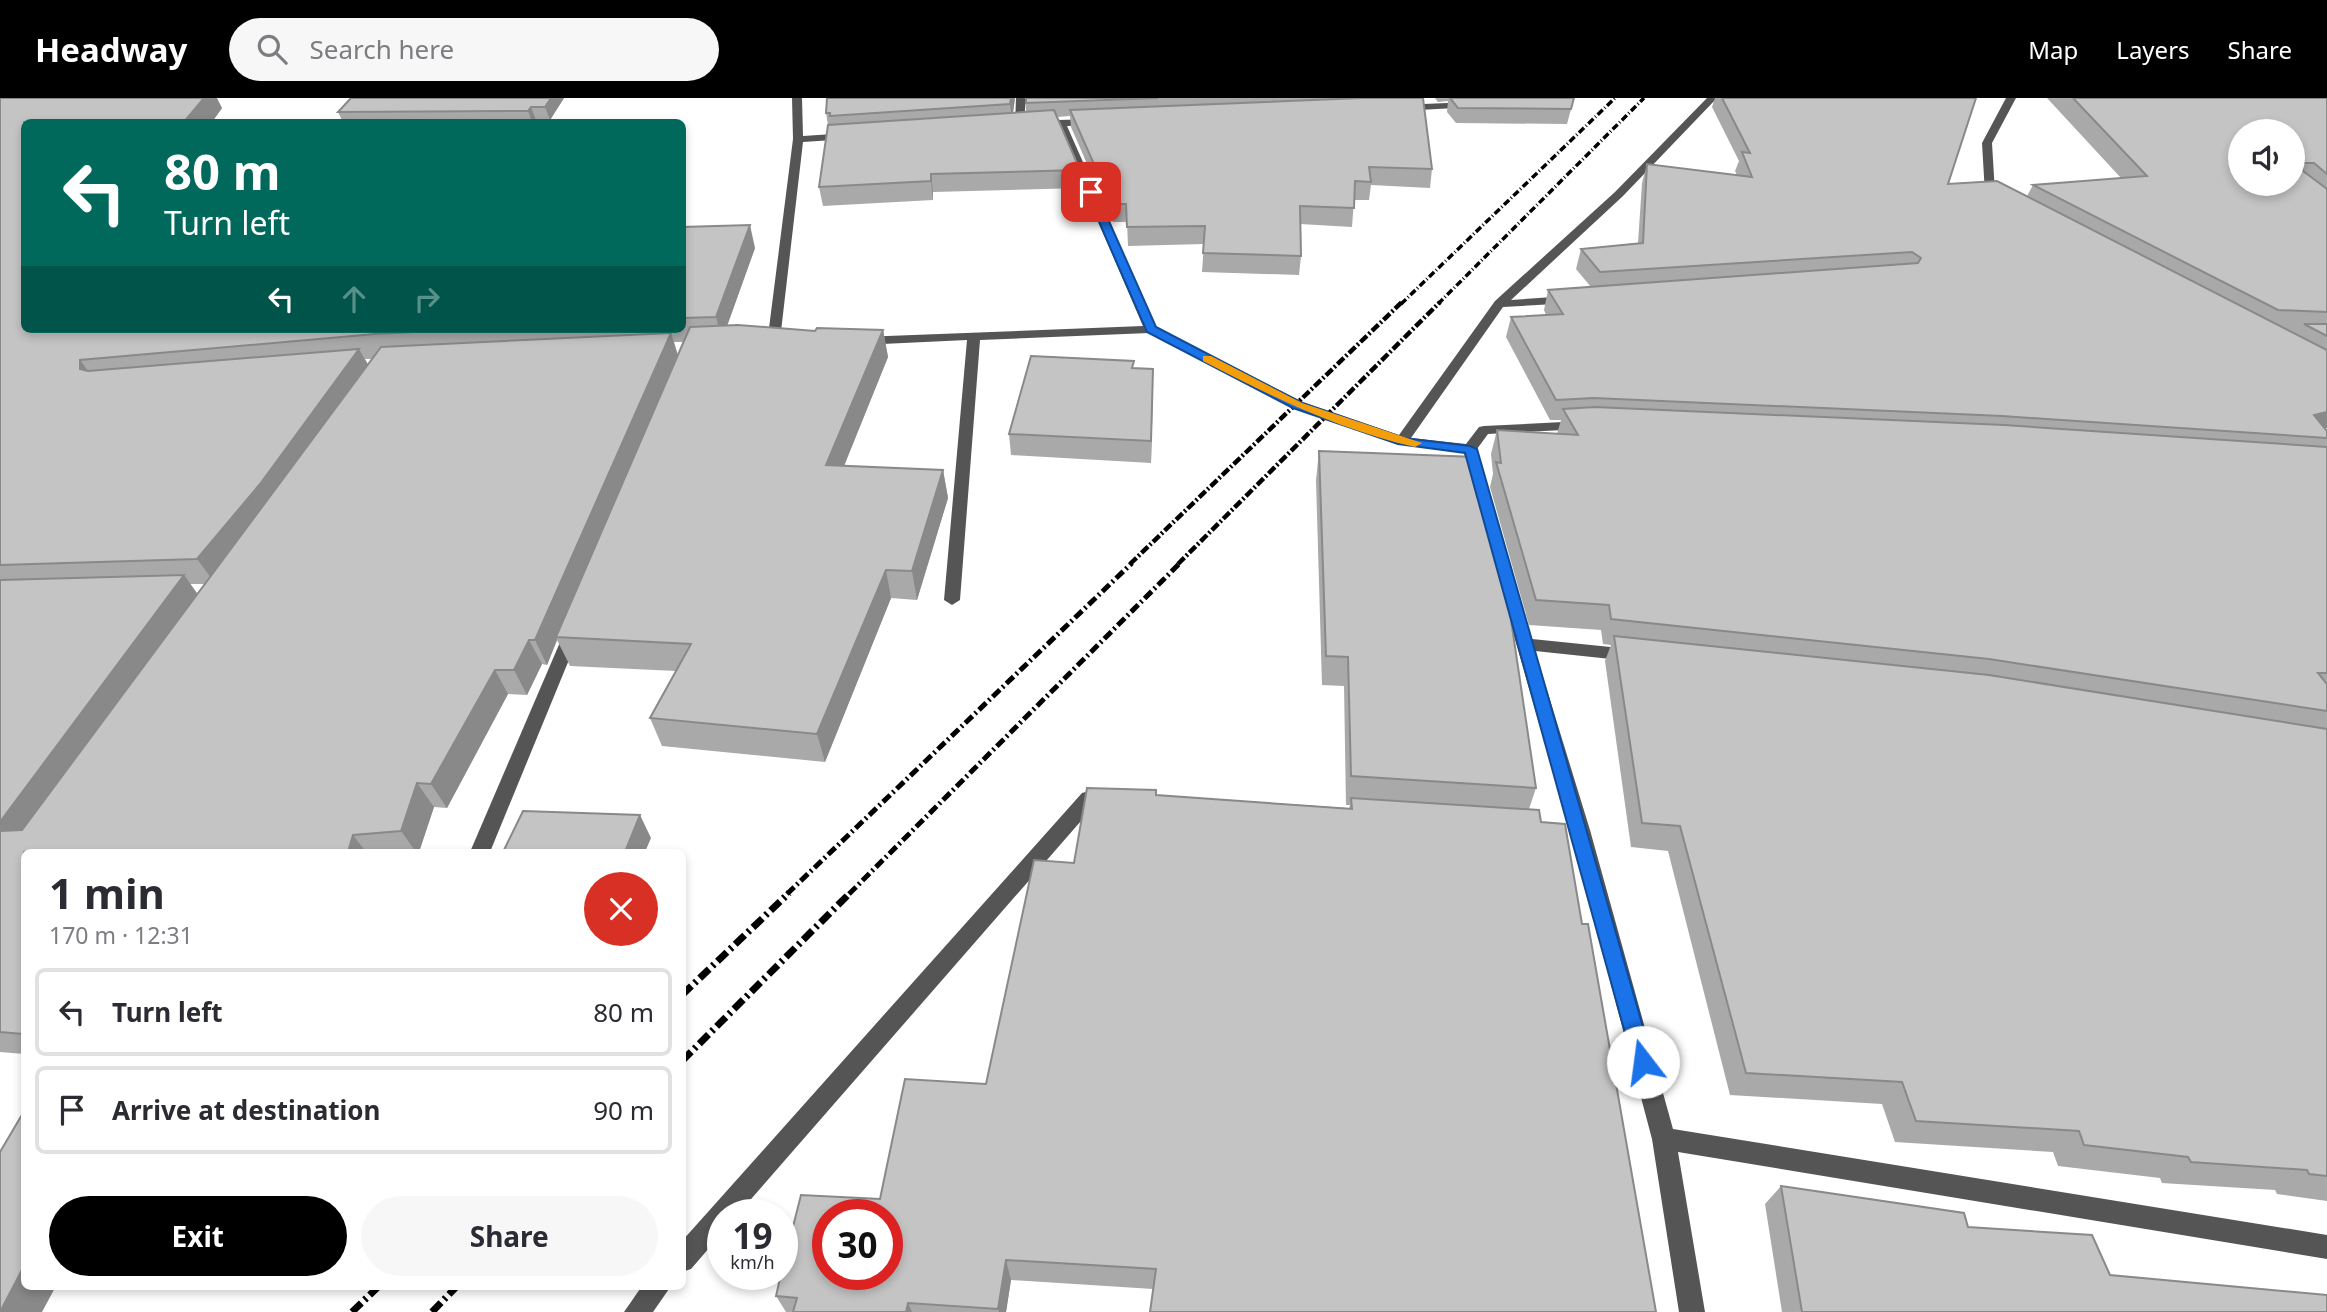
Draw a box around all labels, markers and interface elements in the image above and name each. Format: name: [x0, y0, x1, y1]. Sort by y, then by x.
search box: [229, 18, 719, 81]
text: Headway: [35, 27, 187, 72]
icon: search: [253, 30, 291, 68]
text: Search here: [309, 31, 454, 67]
text: Map: [2028, 33, 2078, 66]
text: Layers: [2116, 33, 2190, 66]
text: Share: [2228, 33, 2292, 66]
map controls: [2228, 119, 2305, 196]
button: sound: [2228, 119, 2305, 196]
text: 80 m: [164, 138, 281, 204]
icon: left: [49, 147, 140, 238]
pin: [1061, 162, 1121, 222]
icon: arrive: [1072, 173, 1110, 211]
text: Turn left: [164, 201, 290, 244]
icon: left: [262, 280, 300, 318]
icon: ahead: [335, 280, 373, 318]
icon: right: [408, 280, 446, 318]
text: 1 min: [49, 864, 165, 921]
button: close: [584, 872, 658, 946]
text: 170 m · 12:31: [49, 919, 193, 951]
icon: left: [53, 993, 91, 1031]
text: Turn left: [112, 994, 223, 1030]
text: 80 m: [593, 994, 654, 1030]
position arrow: [1606, 1025, 1680, 1099]
icon: arrive: [53, 1091, 91, 1129]
text: Arrive at destination: [112, 1092, 381, 1128]
text: 90 m: [593, 1092, 654, 1128]
button: Exit: [49, 1196, 347, 1276]
button: Share: [361, 1196, 658, 1276]
speed limit sign: 30: [812, 1199, 903, 1290]
text: 19: [732, 1212, 773, 1259]
text: km/h: [730, 1250, 775, 1274]

